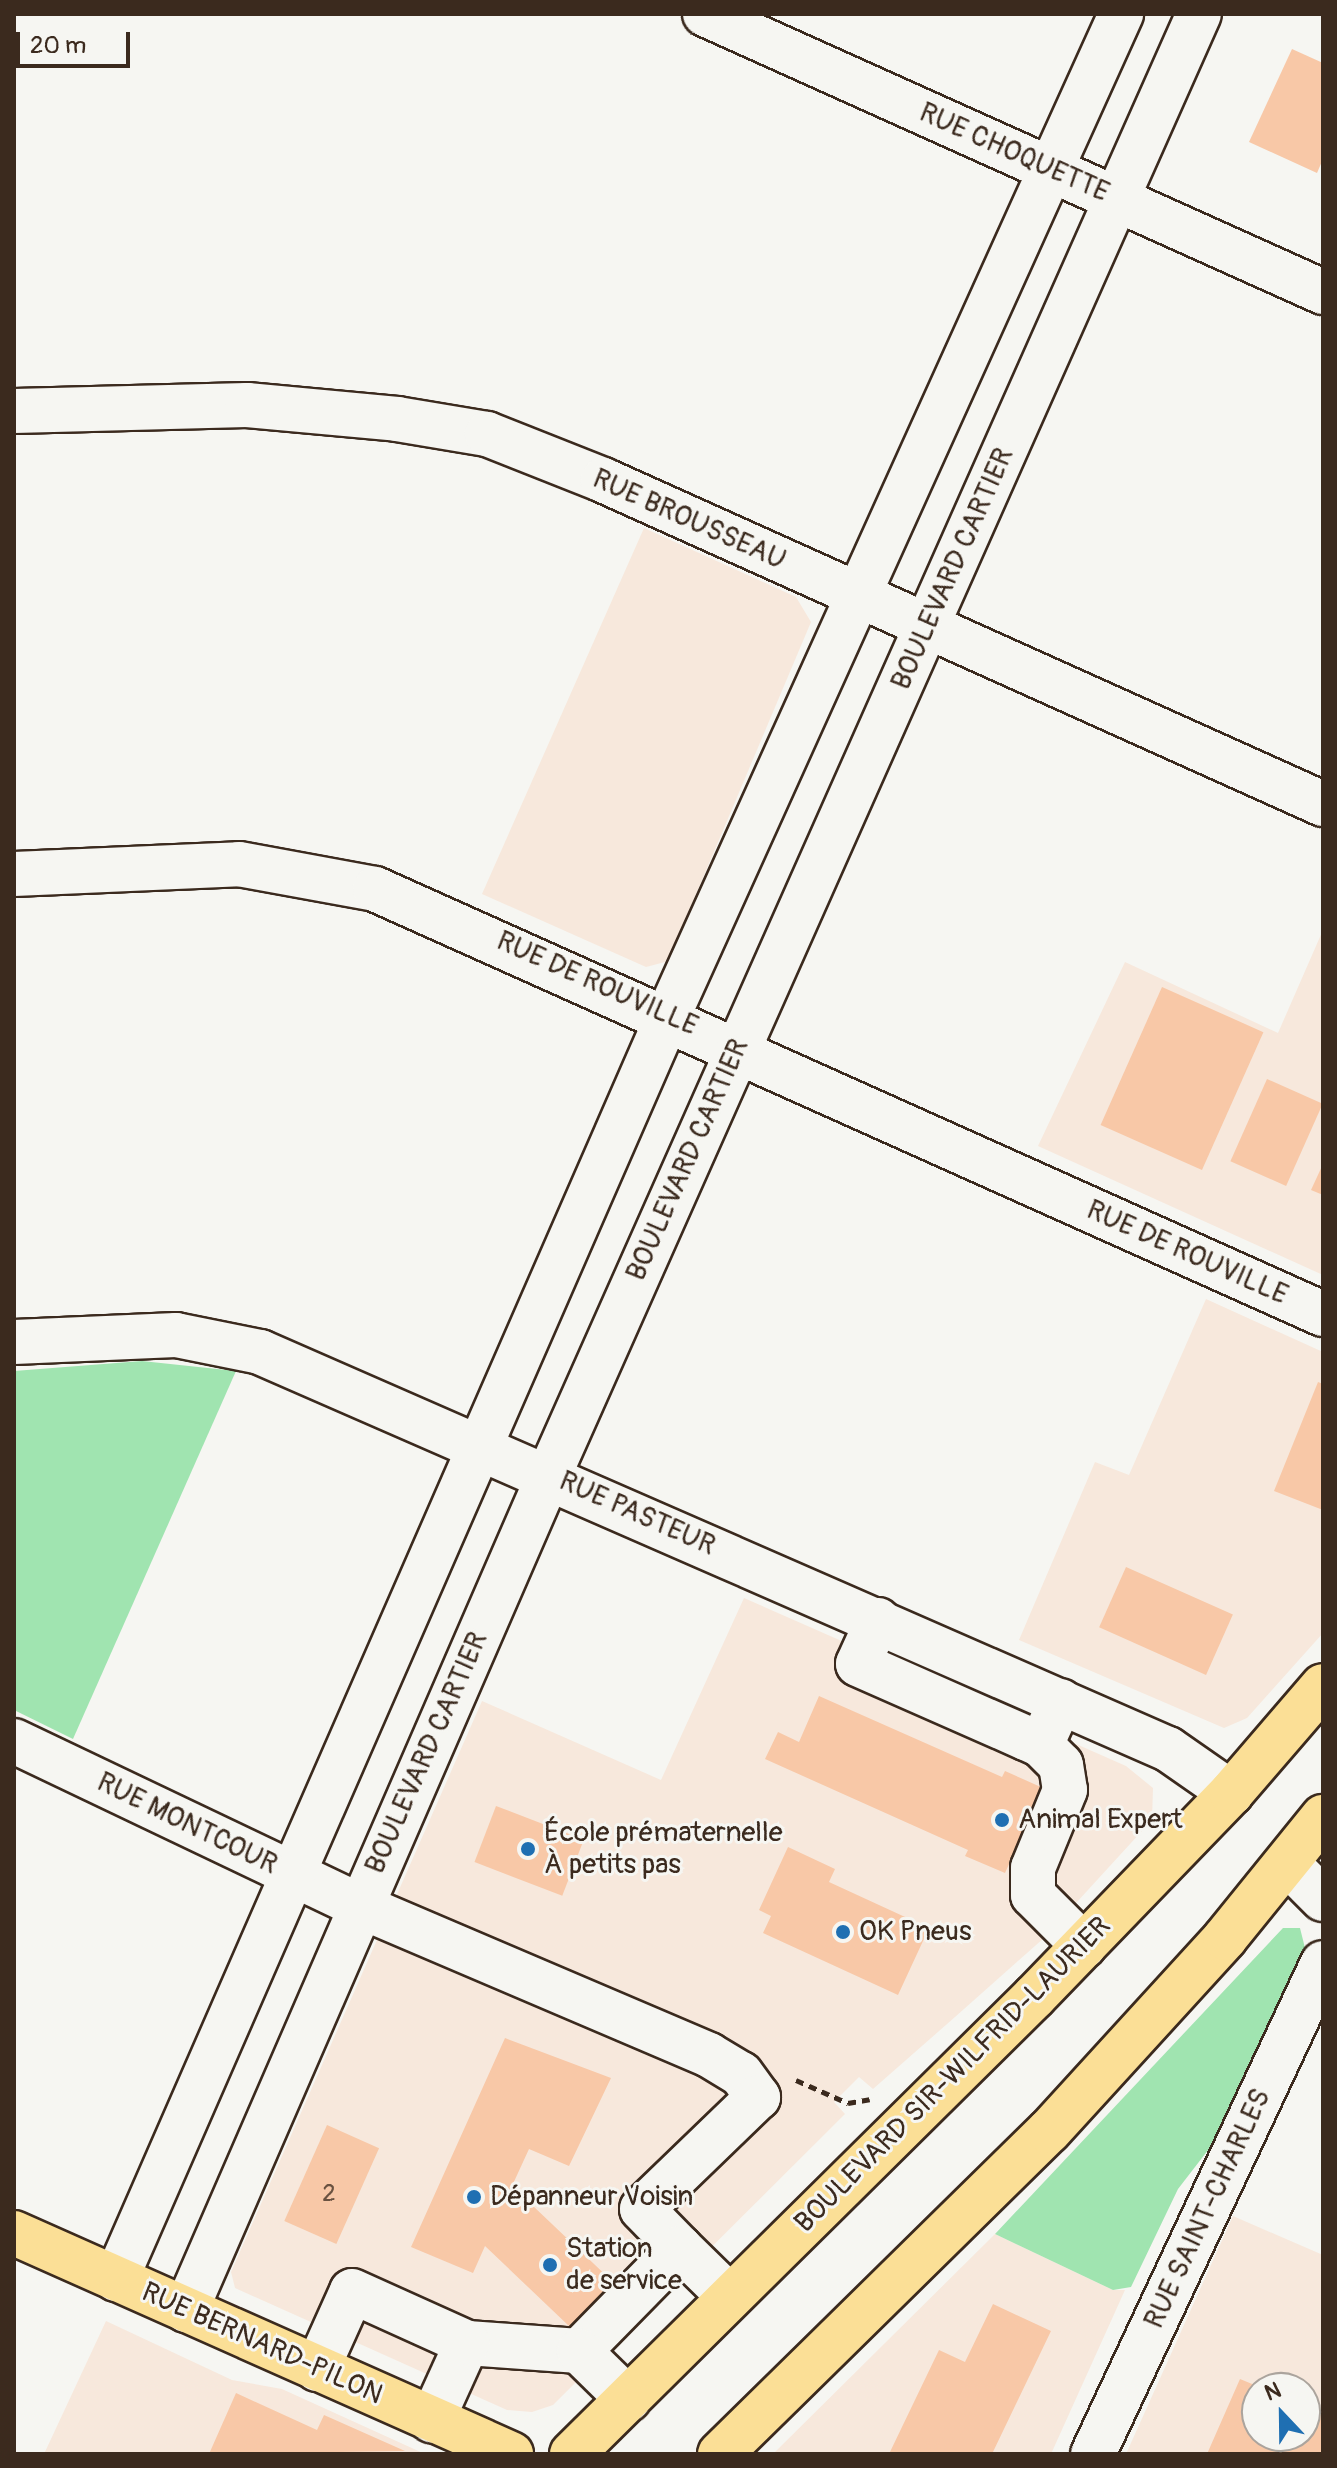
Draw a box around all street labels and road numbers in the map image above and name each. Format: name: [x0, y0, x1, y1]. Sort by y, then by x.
street label: RUE CHOQUETTE: [914, 96, 1114, 210]
street label: BOULEVARD CARTIER: [885, 443, 1021, 695]
street label: RUE BROUSSEAU: [587, 462, 791, 578]
street label: RUE DE ROUVILLE: [491, 925, 703, 1043]
street label: BOULEVARD CARTIER: [620, 1034, 756, 1286]
street label: RUE DE ROUVILLE: [1081, 1194, 1293, 1312]
street label: RUE PASTEUR: [554, 1465, 720, 1563]
street label: BOULEVARD CARTIER: [359, 1627, 495, 1879]
street label: RUE MONTCOUR: [91, 1766, 283, 1882]
street label: BOULEVARD SIR-WILFRID-LAURIER: [788, 1910, 1118, 2240]
street label: RUE SAINT-CHARLES: [1138, 2084, 1278, 2334]
street label: RUE BERNARD-PILON: [136, 2276, 388, 2412]

